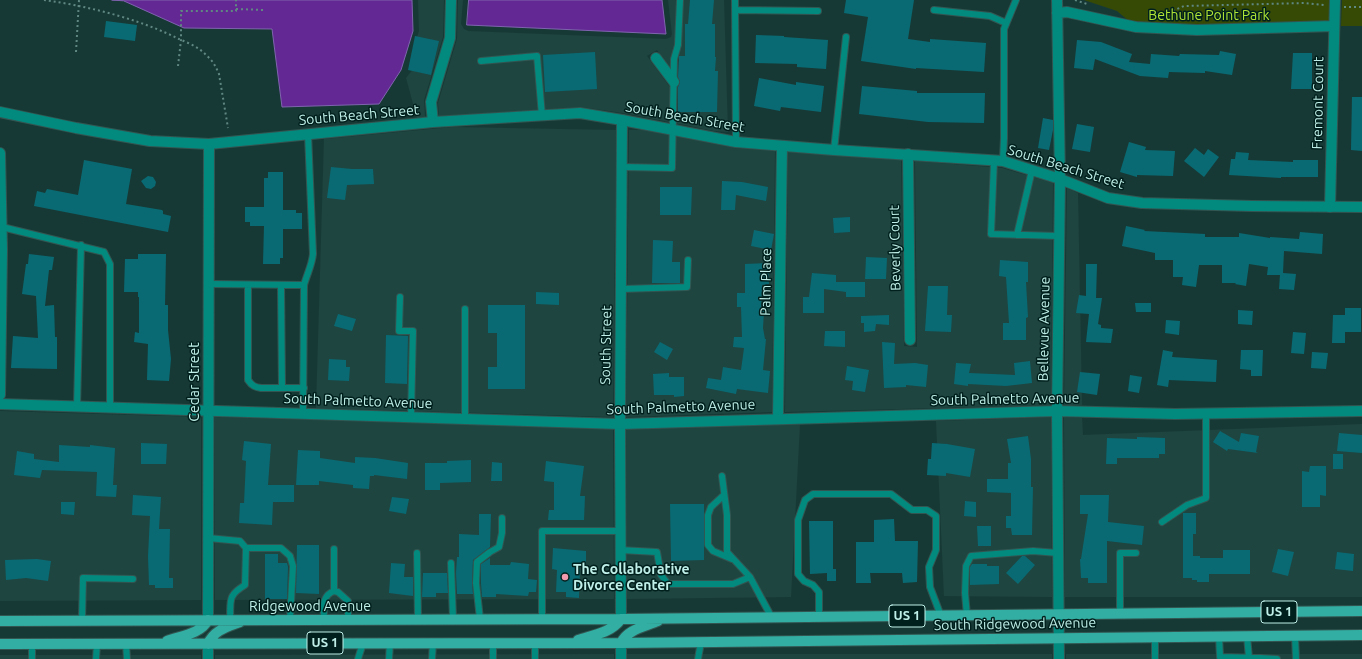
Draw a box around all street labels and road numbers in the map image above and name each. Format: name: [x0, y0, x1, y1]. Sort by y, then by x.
street label: Fremont Court: [1309, 57, 1327, 149]
street label: South Beach Street: [624, 98, 746, 136]
street label: South Beach Street: [298, 101, 420, 129]
street label: South Beach Street: [1006, 141, 1126, 193]
street label: Beverly Court: [886, 205, 904, 291]
street label: Palm Place: [757, 248, 775, 316]
street label: Bellevue Avenue: [1035, 277, 1053, 381]
street label: South Street: [597, 305, 615, 385]
street label: Cedar Street: [186, 342, 202, 422]
street label: South Palmetto Avenue: [931, 389, 1079, 409]
street label: South Palmetto Avenue: [283, 390, 433, 412]
street label: South Palmetto Avenue: [606, 396, 756, 418]
street label: Ridgewood Avenue: [249, 598, 371, 614]
road number: US 1: [1261, 601, 1297, 623]
road number: US 1: [889, 605, 925, 627]
street label: South Ridgewood Avenue: [934, 614, 1096, 634]
road number: US 1: [307, 632, 343, 654]

